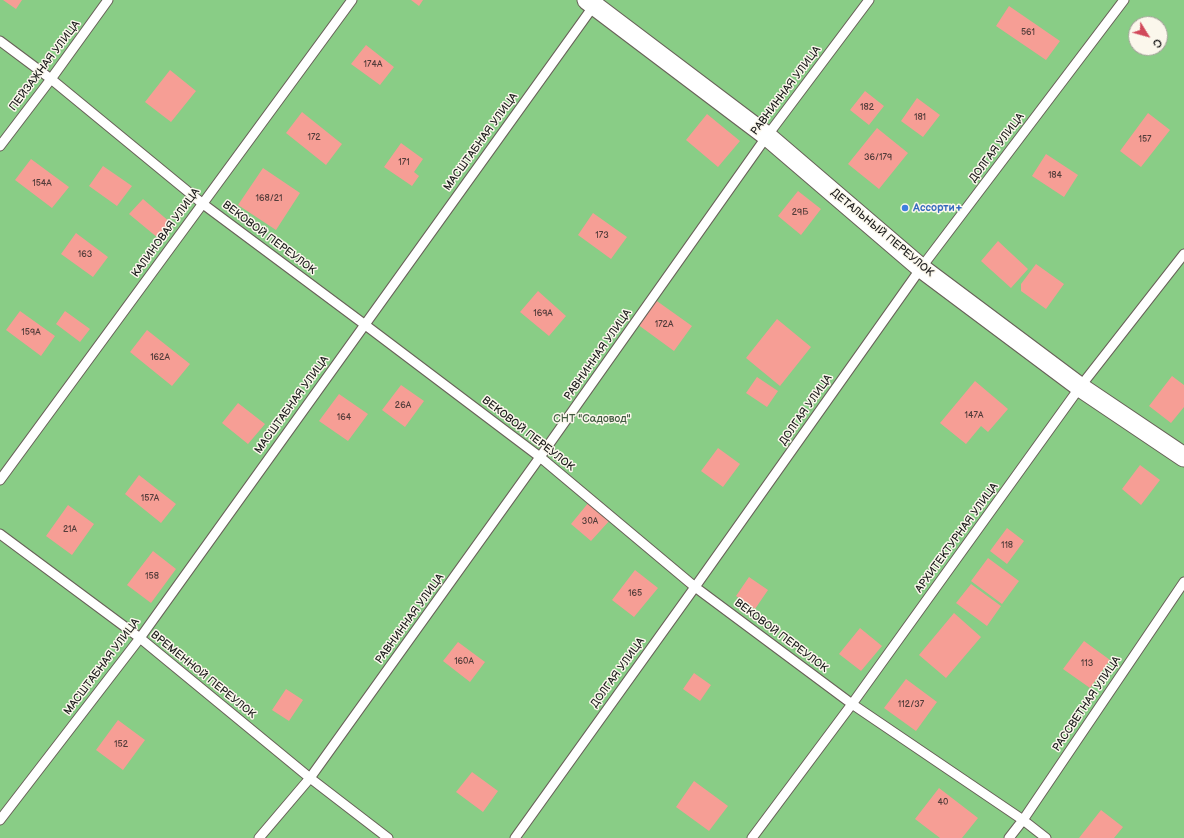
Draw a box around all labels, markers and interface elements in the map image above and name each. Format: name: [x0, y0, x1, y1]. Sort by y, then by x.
north arrow: [1128, 16, 1168, 56]
street label: ПЕЙЗАЖНАЯ УЛИЦА: [7, 18, 83, 114]
house number: 561: [1021, 28, 1035, 38]
text: С: [1150, 36, 1165, 50]
street label: РАВНИННАЯ УЛИЦА: [748, 44, 824, 138]
house number: 174А: [364, 60, 382, 70]
street label: МАСШТАБНАЯ УЛИЦА: [441, 91, 521, 193]
house number: 182: [860, 103, 874, 113]
street label: ДОЛГАЯ УЛИЦА: [967, 111, 1027, 185]
house number: 181: [914, 113, 926, 123]
house number: 172: [307, 133, 321, 143]
house number: 157: [1138, 135, 1152, 145]
house number: 36/179: [864, 153, 892, 163]
house number: 171: [398, 158, 410, 168]
house number: 184: [1048, 171, 1062, 181]
house number: 154А: [32, 179, 52, 189]
street label: КАЛИНОВАЯ УЛИЦА: [129, 186, 203, 280]
street label: ДЕТАЛЬНЫЙ ПЕРЕУЛОК: [828, 186, 936, 280]
house number: 168/21: [256, 194, 282, 204]
street label: ВЕКОВОЙ ПЕРЕУЛОК: [220, 199, 318, 277]
place label: Ассорти+: [913, 201, 963, 215]
marker: Ассорти+: [900, 203, 910, 213]
house number: 29Б: [792, 208, 808, 218]
house number: 173: [595, 231, 609, 241]
house number: 163: [78, 250, 92, 260]
street label: РАВНИННАЯ УЛИЦА: [562, 307, 634, 403]
house number: 169А: [533, 309, 553, 319]
house number: 172А: [655, 320, 673, 330]
house number: 159А: [21, 328, 41, 338]
house number: 162А: [150, 353, 170, 363]
street label: МАСШТАБНАЯ УЛИЦА: [252, 354, 332, 456]
street label: ДОЛГАЯ УЛИЦА: [777, 372, 835, 448]
street label: ВЕКОВОЙ ПЕРЕУЛОК: [479, 394, 577, 474]
house number: 26А: [395, 401, 411, 411]
house number: 147А: [965, 411, 983, 421]
park label: СНТ "Садовод": [553, 412, 631, 426]
house number: 164: [337, 413, 351, 423]
street label: АРХИТЕКТУРНАЯ УЛИЦА: [913, 481, 1001, 595]
house number: 157А: [141, 494, 159, 504]
house number: 30А: [582, 517, 598, 527]
house number: 21А: [63, 525, 77, 535]
house number: 118: [1001, 541, 1013, 551]
street label: РАВНИННАЯ УЛИЦА: [373, 571, 447, 667]
house number: 158: [145, 572, 159, 582]
house number: 165: [628, 589, 642, 599]
street label: ВЕКОВОЙ ПЕРЕУЛОК: [732, 597, 830, 675]
street label: МАСШТАБНАЯ УЛИЦА: [61, 616, 143, 718]
street label: ВРЕМЕННОЙ ПЕРЕУЛОК: [148, 629, 258, 721]
street label: ДОЛГАЯ УЛИЦА: [588, 635, 648, 711]
street label: РАССВЕТНАЯ УЛИЦА: [1050, 654, 1124, 754]
house number: 160А: [454, 657, 474, 667]
house number: 113: [1081, 659, 1093, 669]
house number: 112/37: [898, 700, 924, 710]
house number: 152: [114, 740, 128, 750]
house number: 40: [938, 798, 948, 808]

